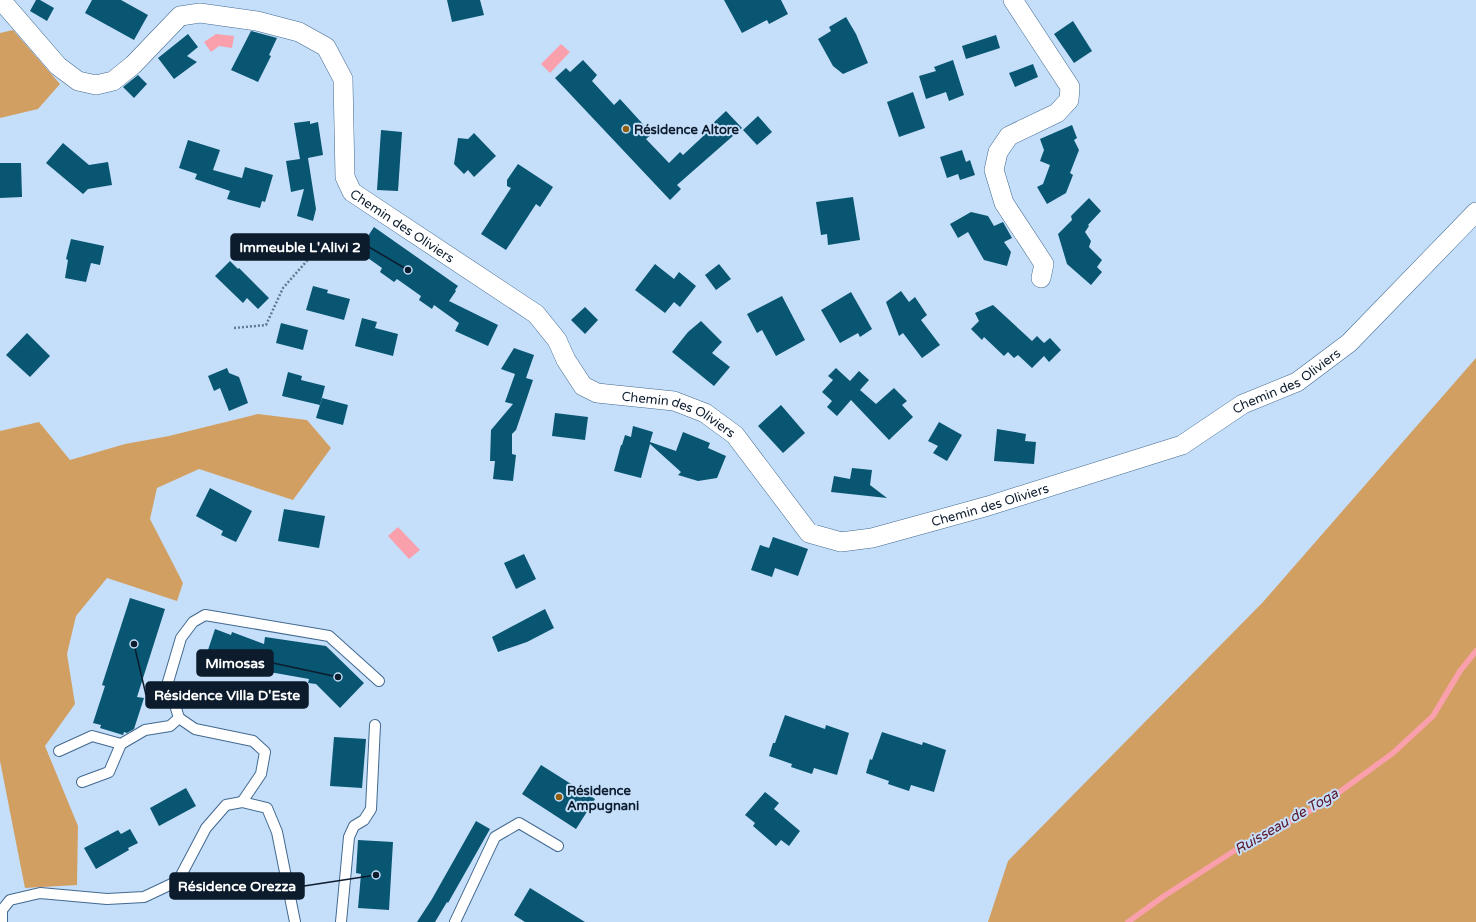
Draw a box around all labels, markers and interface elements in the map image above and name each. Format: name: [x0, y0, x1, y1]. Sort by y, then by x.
place label: Résidence Altore: [634, 122, 740, 138]
marker: Résidence Altore: [621, 124, 631, 134]
street label: Chemin des Oliviers: [347, 186, 457, 267]
callout: Immeuble L'Alivi 2: [231, 234, 369, 260]
text: Immeuble L'Alivi 2: [239, 239, 361, 256]
street label: Chemin des Oliviers: [1229, 345, 1344, 418]
street label: Chemin des Oliviers: [621, 389, 738, 441]
street label: Chemin des Oliviers: [930, 480, 1051, 530]
callout: Mimosas: [197, 650, 273, 676]
text: Mimosas: [205, 655, 265, 672]
callout: Résidence Villa D'Este: [146, 682, 308, 708]
text: Résidence Villa D'Este: [154, 687, 300, 704]
place label: Résidence Ampugnani: [567, 783, 639, 814]
water label: Ruisseau de Toga: [1232, 784, 1342, 858]
marker: Résidence Ampugnani: [554, 792, 564, 802]
callout: Résidence Orezza: [170, 873, 304, 899]
text: Résidence Orezza: [178, 878, 296, 895]

